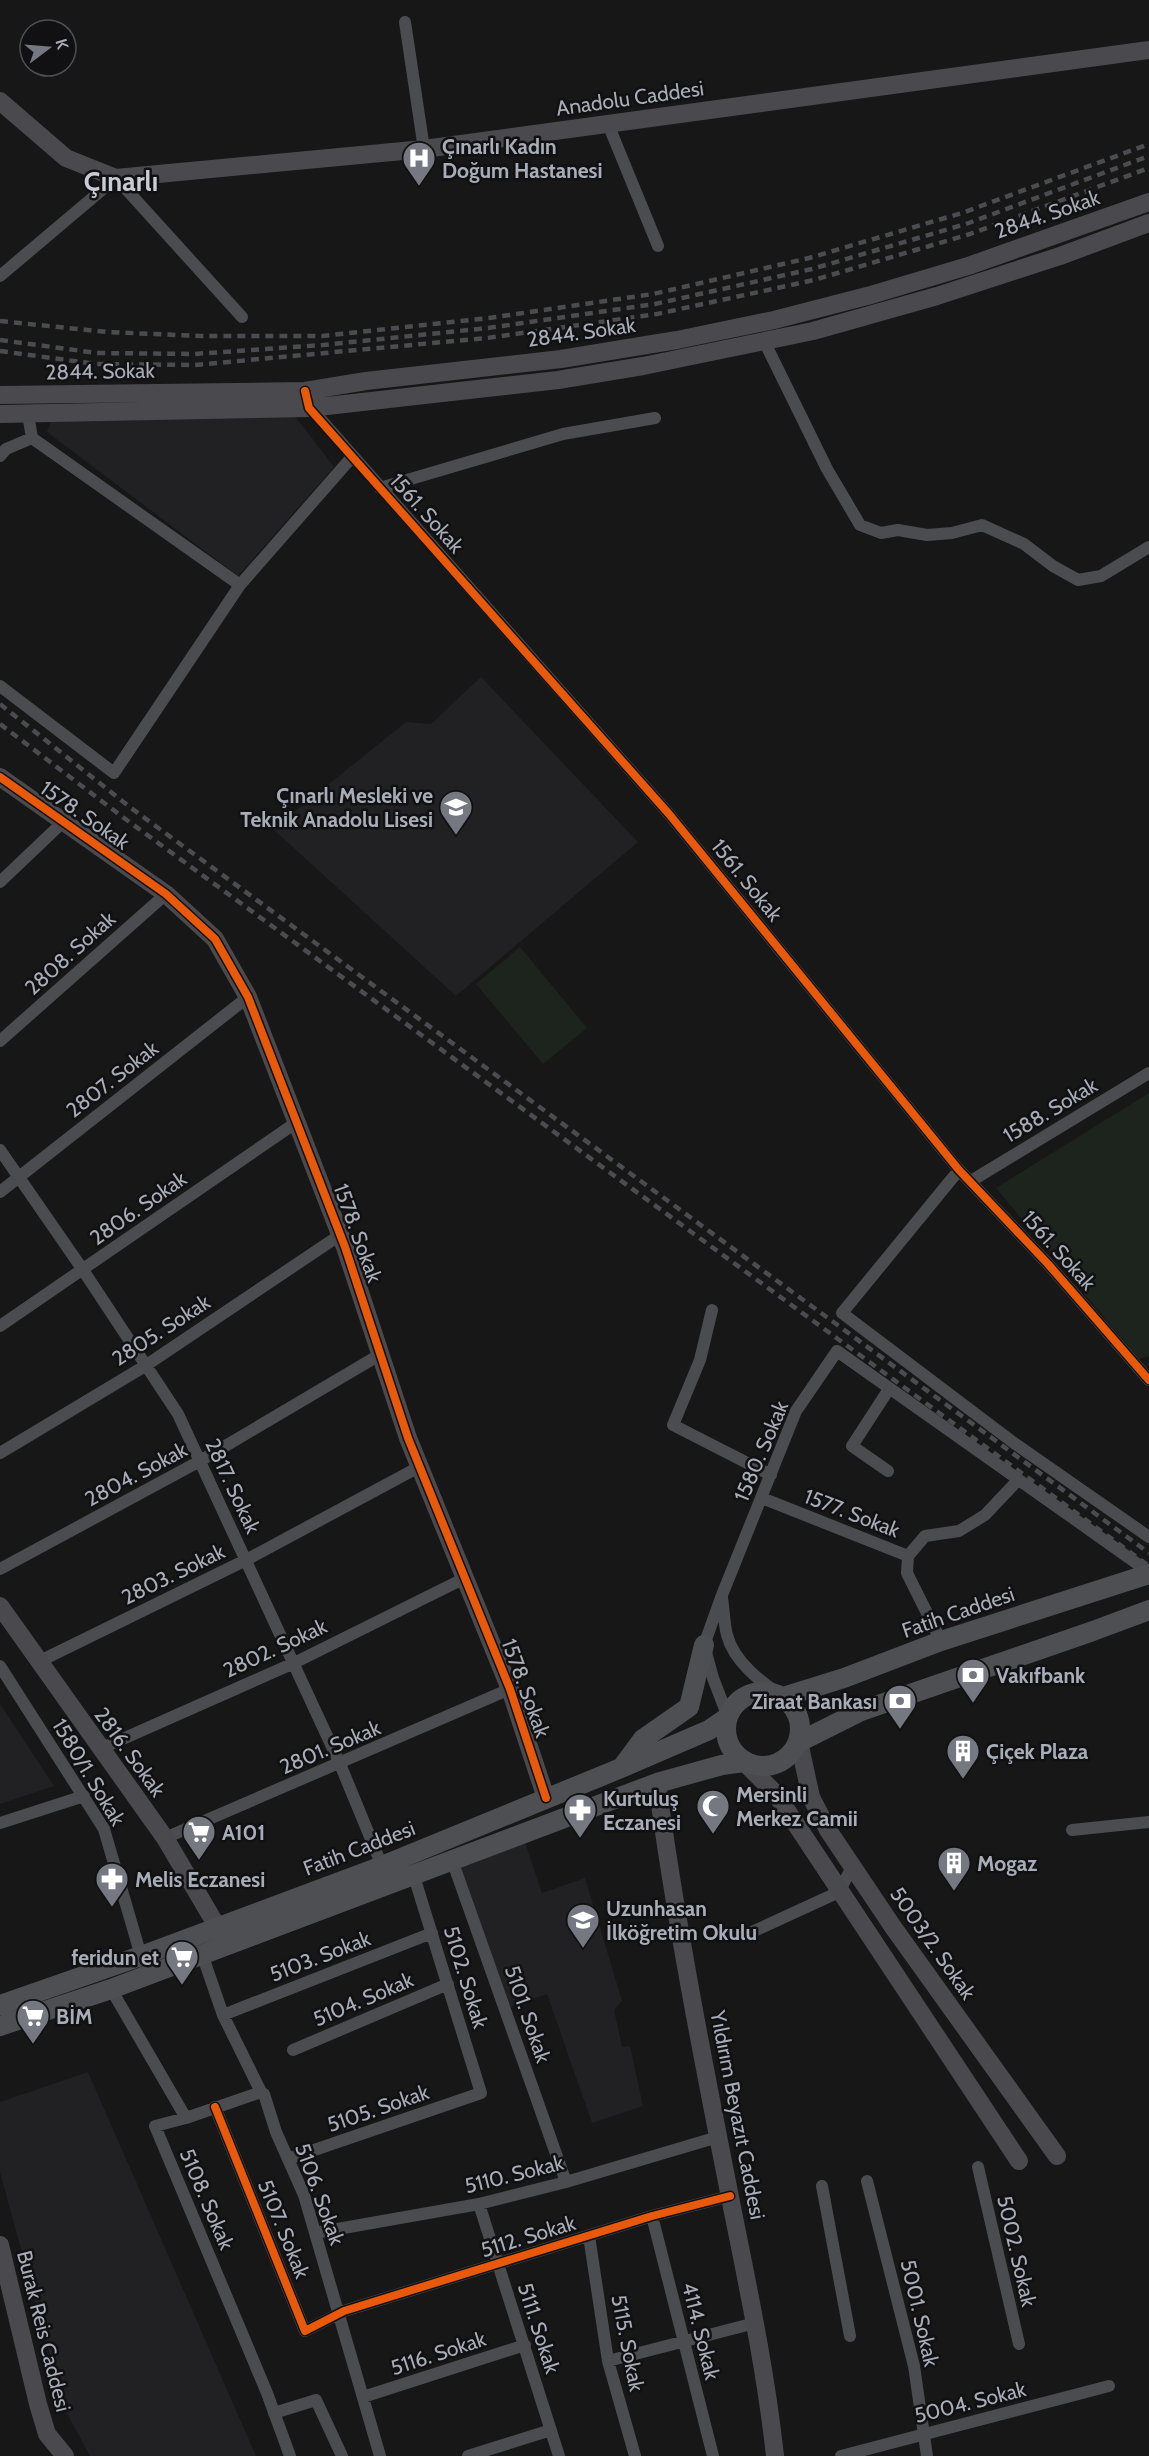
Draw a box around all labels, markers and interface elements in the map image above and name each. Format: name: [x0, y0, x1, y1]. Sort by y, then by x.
north arrow: [18, 18, 78, 78]
text: K: [51, 37, 72, 51]
street label: Anadolu Caddesi: [555, 75, 705, 121]
place label: Çınarlı Kadın Doğum Hastanesi: [442, 134, 603, 183]
hospital icon: Çınarlı Kadın Doğum Hastanesi: [401, 140, 437, 187]
district label: Çınarlı: [84, 165, 158, 198]
street label: 2844. Sokak: [991, 184, 1103, 244]
street label: 2844. Sokak: [525, 312, 637, 352]
street label: 2844. Sokak: [45, 358, 155, 384]
street label: 1561. Sokak: [385, 468, 470, 558]
street label: 1578. Sokak: [36, 775, 135, 855]
place label: Çınarlı Mesleki ve Teknik Anadolu Lisesi: [240, 783, 433, 832]
school or university icon: Çınarlı Mesleki ve Teknik Anadolu Lisesi: [438, 789, 474, 836]
street label: 1561. Sokak: [706, 834, 788, 927]
street label: 2808. Sokak: [20, 906, 121, 1000]
street label: 2807. Sokak: [61, 1035, 163, 1123]
street label: 1588. Sokak: [998, 1072, 1102, 1148]
street label: 2806. Sokak: [85, 1165, 192, 1250]
street label: 1578. Sokak: [329, 1180, 388, 1286]
street label: 1561. Sokak: [1017, 1205, 1102, 1295]
street label: 2805. Sokak: [107, 1289, 215, 1371]
street label: 1580. Sokak: [729, 1396, 794, 1505]
street label: 2817. Sokak: [200, 1434, 266, 1538]
street label: 2804. Sokak: [81, 1436, 192, 1511]
street label: 1577. Sokak: [801, 1483, 904, 1543]
street label: 2803. Sokak: [117, 1538, 229, 1610]
street label: Fatih Caddesi: [898, 1581, 1018, 1643]
street label: 2802. Sokak: [219, 1613, 331, 1683]
street label: 1578. Sokak: [497, 1635, 556, 1741]
bank icon: Vakıfbank: [955, 1657, 991, 1704]
place label: Vakıfbank: [996, 1663, 1086, 1688]
bank icon: Ziraat Bankası: [882, 1683, 918, 1730]
place label: Ziraat Bankası: [751, 1689, 877, 1714]
street label: 2816. Sokak: [89, 1703, 171, 1802]
street label: 1580/1. Sokak: [47, 1714, 131, 1831]
street label: 2801. Sokak: [276, 1714, 385, 1779]
building icon: Çiçek Plaza: [945, 1733, 981, 1780]
place label: Çiçek Plaza: [986, 1739, 1089, 1764]
place label: Mersinli Merkez Camii: [736, 1782, 858, 1831]
place label: Kurtuluş Eczanesi: [603, 1786, 681, 1835]
mosque icon: Mersinli Merkez Camii: [695, 1788, 731, 1835]
pharmacy icon: Kurtuluş Eczanesi: [562, 1792, 598, 1839]
supermarket icon: A101: [181, 1814, 217, 1861]
street label: Fatih Caddesi: [300, 1815, 418, 1881]
place label: A101: [222, 1820, 265, 1845]
building icon: Mogaz: [936, 1845, 972, 1892]
place label: Mogaz: [977, 1851, 1037, 1876]
pharmacy icon: Melis Eczanesi: [94, 1861, 130, 1908]
place label: Melis Eczanesi: [135, 1867, 265, 1892]
street label: 5003/2. Sokak: [885, 1882, 981, 2005]
place label: Uzunhasan İlköğretim Okulu: [606, 1896, 757, 1945]
school or university icon: Uzunhasan İlköğretim Okulu: [565, 1902, 601, 1949]
street label: 5102. Sokak: [439, 1923, 494, 2032]
street label: 5103. Sokak: [266, 1925, 374, 1987]
supermarket icon: feridun et: [164, 1939, 200, 1986]
place label: feridun et: [71, 1945, 159, 1970]
street label: 5101. Sokak: [500, 1962, 557, 2067]
street label: 5104. Sokak: [309, 1966, 417, 2031]
supermarket icon: BİM: [15, 1998, 51, 2045]
place label: BİM: [56, 2004, 93, 2029]
street label: Yıldırım Beyazıt Caddesi: [705, 2007, 771, 2222]
street label: 5105. Sokak: [324, 2079, 433, 2137]
street label: 5106. Sokak: [290, 2140, 350, 2249]
street label: 5108. Sokak: [175, 2145, 240, 2254]
street label: 5110. Sokak: [462, 2150, 567, 2198]
street label: 5107. Sokak: [253, 2176, 315, 2282]
street label: 5002. Sokak: [992, 2193, 1042, 2310]
street label: 5112. Sokak: [478, 2210, 579, 2262]
street label: Burak Reis Caddesi: [12, 2248, 76, 2414]
street label: 5001. Sokak: [896, 2257, 945, 2370]
street label: 5111. Sokak: [513, 2280, 566, 2377]
street label: 4114. Sokak: [677, 2280, 725, 2383]
street label: 5115. Sokak: [606, 2292, 650, 2394]
street label: 5116. Sokak: [387, 2326, 489, 2380]
street label: 5004. Sokak: [912, 2376, 1029, 2428]

